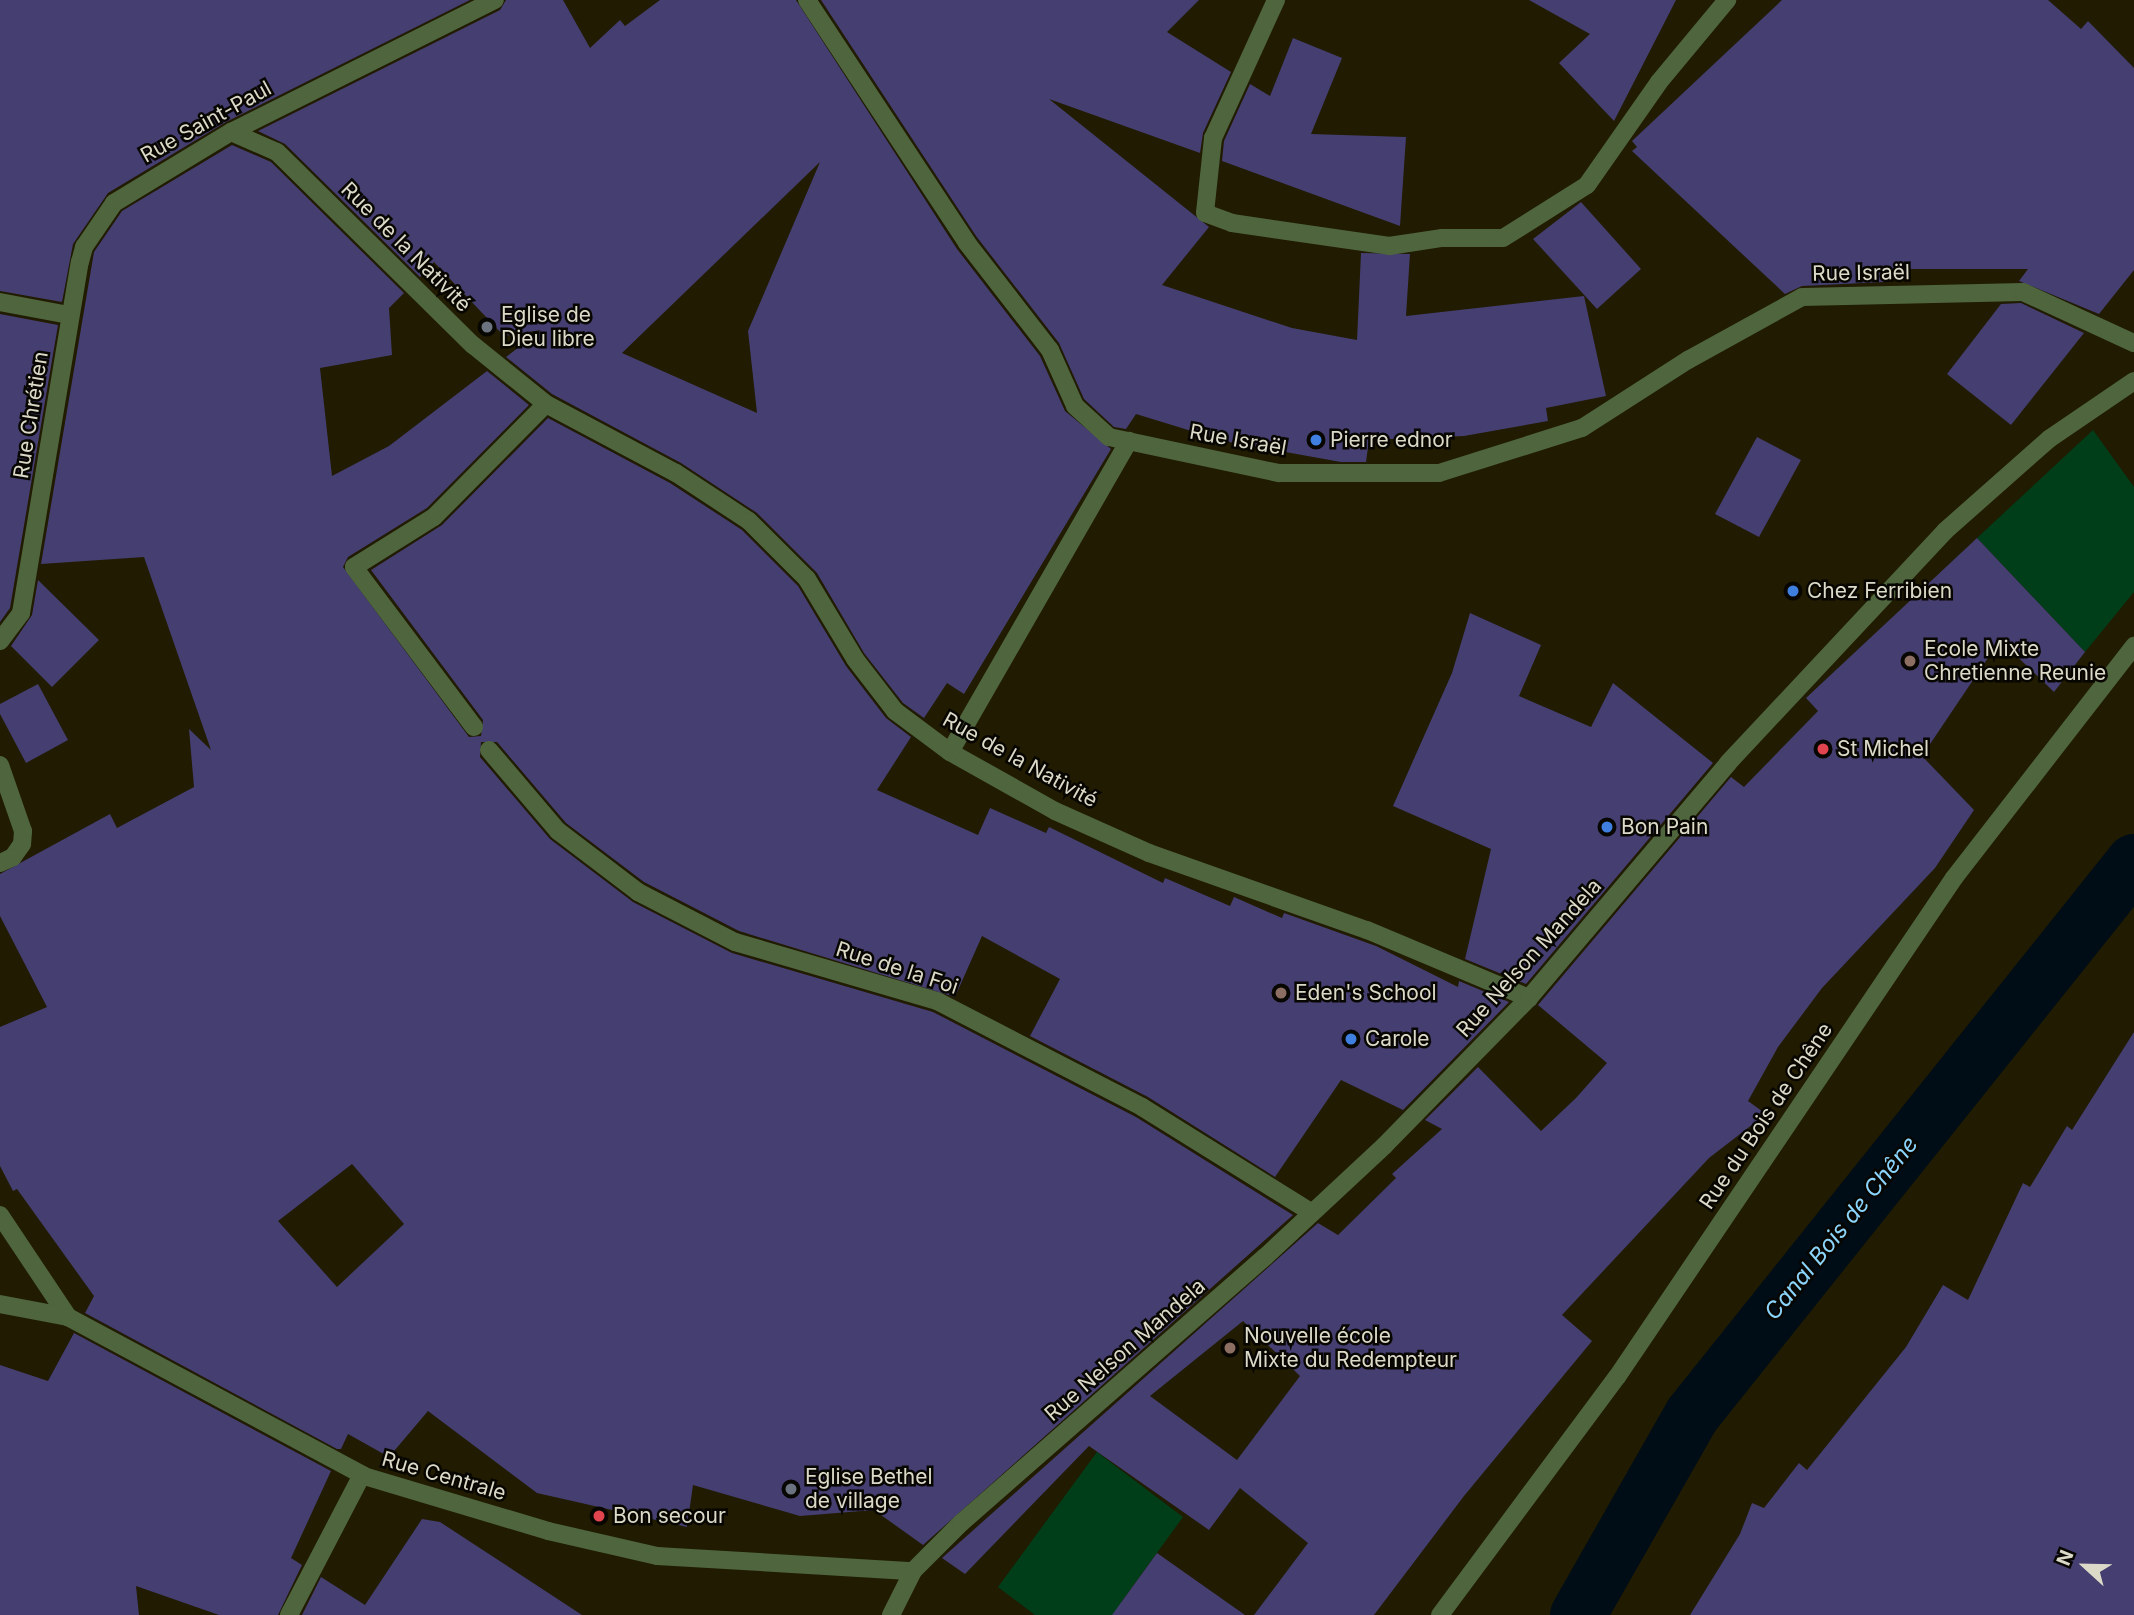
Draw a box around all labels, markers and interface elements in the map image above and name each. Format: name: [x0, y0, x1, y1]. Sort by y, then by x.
street label: Rue Saint-Paul: [136, 76, 276, 168]
street label: Rue de la Nativité: [336, 177, 476, 317]
street label: Rue Israël: [1812, 260, 1910, 286]
place label: Eglise de Dieu libre: [501, 302, 595, 352]
marker: Eglise de Dieu libre: [479, 319, 495, 335]
street label: Rue Chrétien: [9, 350, 53, 480]
street label: Rue Israël: [1188, 419, 1288, 461]
place label: Pierre ednor: [1330, 427, 1453, 453]
marker: Pierre ednor: [1308, 432, 1324, 448]
place label: Chez Ferribien: [1807, 578, 1952, 604]
marker: Chez Ferribien: [1785, 583, 1801, 599]
place label: Ecole Mixte Chretienne Reunie: [1924, 636, 2106, 686]
marker: Ecole Mixte Chretienne Reunie: [1902, 653, 1918, 669]
street label: Rue de la Nativité: [938, 707, 1102, 813]
place label: St Michel: [1837, 736, 1929, 762]
marker: St Michel: [1815, 741, 1831, 757]
place label: Bon Pain: [1621, 814, 1708, 840]
marker: Bon Pain: [1599, 819, 1615, 835]
street label: Rue Nelson Mandela: [1451, 874, 1607, 1042]
street label: Rue de la Foi: [833, 936, 961, 1000]
place label: Eden's School: [1295, 980, 1437, 1006]
marker: Eden's School: [1273, 985, 1289, 1001]
street label: Rue du Bois de Chêne: [1694, 1018, 1838, 1214]
place label: Carole: [1365, 1026, 1430, 1052]
marker: Carole: [1343, 1031, 1359, 1047]
water label: Canal Bois de Chêne: [1759, 1131, 1923, 1325]
street label: Rue Nelson Mandela: [1040, 1273, 1210, 1427]
place label: Nouvelle école Mixte du Redempteur: [1244, 1323, 1457, 1373]
marker: Nouvelle école Mixte du Redempteur: [1222, 1340, 1238, 1356]
street label: Rue Centrale: [379, 1446, 509, 1506]
place label: Eglise Bethel de village: [805, 1464, 933, 1514]
marker: Eglise Bethel de village: [783, 1481, 799, 1497]
place label: Bon secour: [613, 1503, 726, 1529]
marker: Bon secour: [591, 1508, 607, 1524]
north arrow: [2050, 1531, 2120, 1601]
text: N: [2052, 1547, 2078, 1569]

